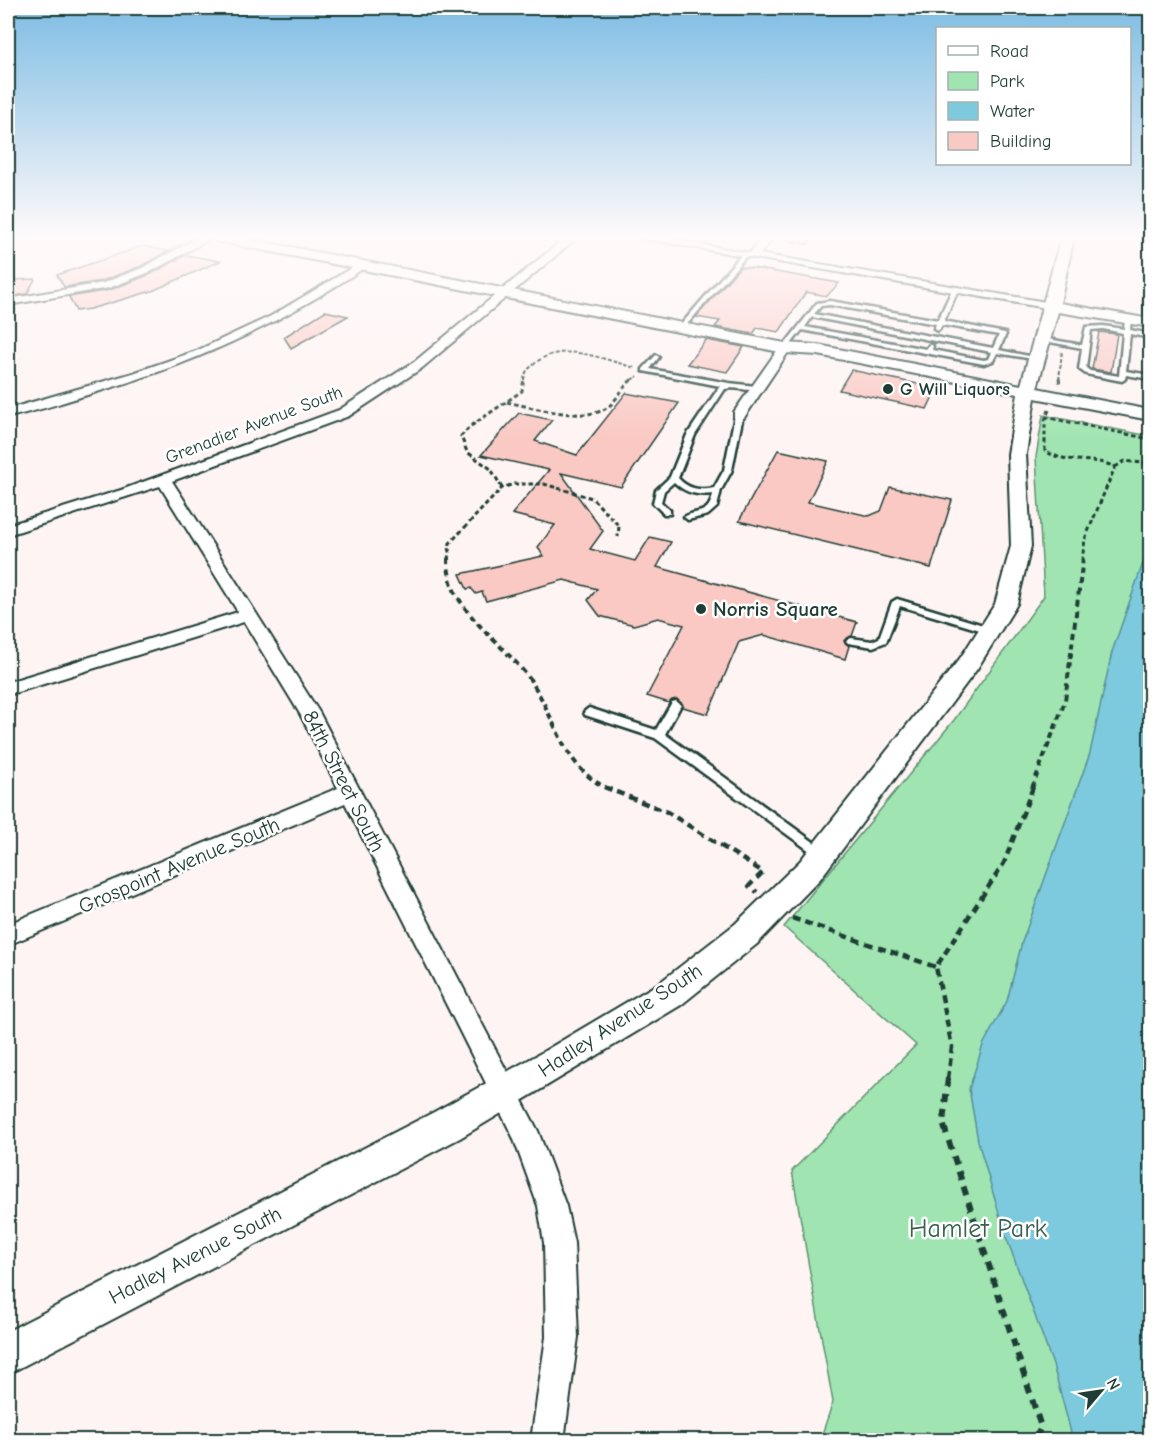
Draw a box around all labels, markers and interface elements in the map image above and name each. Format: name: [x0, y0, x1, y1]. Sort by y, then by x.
legend: [936, 27, 1131, 165]
text: Road: [990, 41, 1029, 62]
text: Park: [990, 71, 1025, 92]
text: Water: [990, 101, 1035, 122]
text: Building: [990, 131, 1052, 152]
place label: G Will Liquors: [900, 379, 1010, 400]
street label: Grenadier Avenue South: [162, 382, 346, 468]
marker: G Will Liquors: [881, 382, 895, 396]
place label: Norris Square: [713, 597, 838, 621]
marker: Norris Square: [694, 602, 708, 616]
street label: 84th Street South: [298, 706, 390, 856]
street label: Grospoint Avenue South: [75, 812, 283, 918]
street label: Hadley Avenue South: [534, 958, 706, 1082]
street label: Hadley Avenue South: [105, 1201, 285, 1309]
park label: Hamlet Park: [909, 1214, 1048, 1244]
north arrow: [1071, 1361, 1131, 1421]
text: N: [1103, 1375, 1124, 1393]

